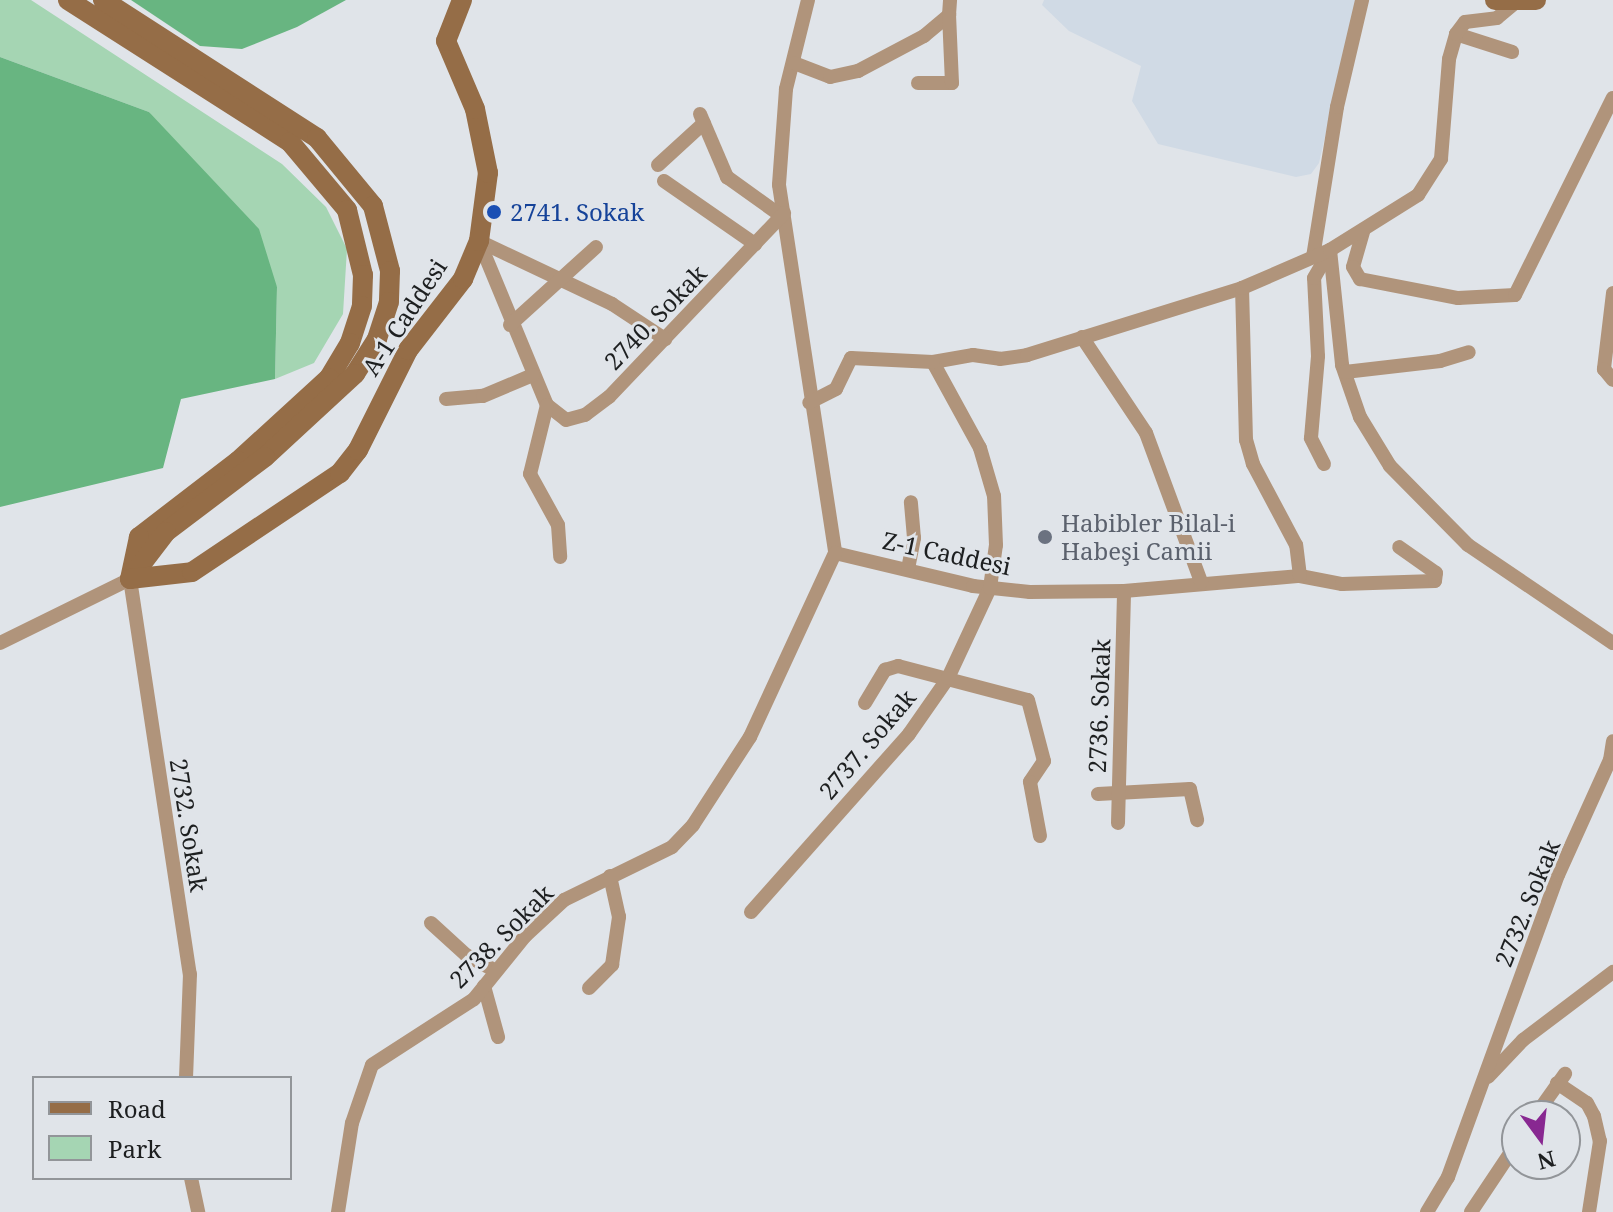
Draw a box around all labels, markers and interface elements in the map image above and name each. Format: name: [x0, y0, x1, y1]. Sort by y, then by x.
place label: 2741. Sokak: [510, 198, 644, 226]
marker: 2741. Sokak: [485, 203, 503, 221]
street label: A-1 Caddesi: [356, 253, 452, 381]
street label: 2740. Sokak: [598, 259, 712, 375]
place label: Habibler Bilal-i Habeşi Camii: [1061, 509, 1235, 565]
street label: Z-1 Caddesi: [880, 525, 1014, 581]
marker: Habibler Bilal-i Habeşi Camii: [1036, 528, 1054, 546]
street label: 2736. Sokak: [1082, 638, 1116, 774]
street label: 2737. Sokak: [813, 683, 921, 805]
street label: 2732. Sokak: [164, 756, 214, 894]
street label: 2732. Sokak: [1488, 835, 1566, 971]
street label: 2738. Sokak: [443, 878, 559, 994]
legend: [32, 1076, 292, 1180]
text: Road: [108, 1092, 166, 1125]
north arrow: [1501, 1100, 1581, 1180]
text: Park: [108, 1132, 161, 1165]
text: N: [1534, 1145, 1559, 1178]

